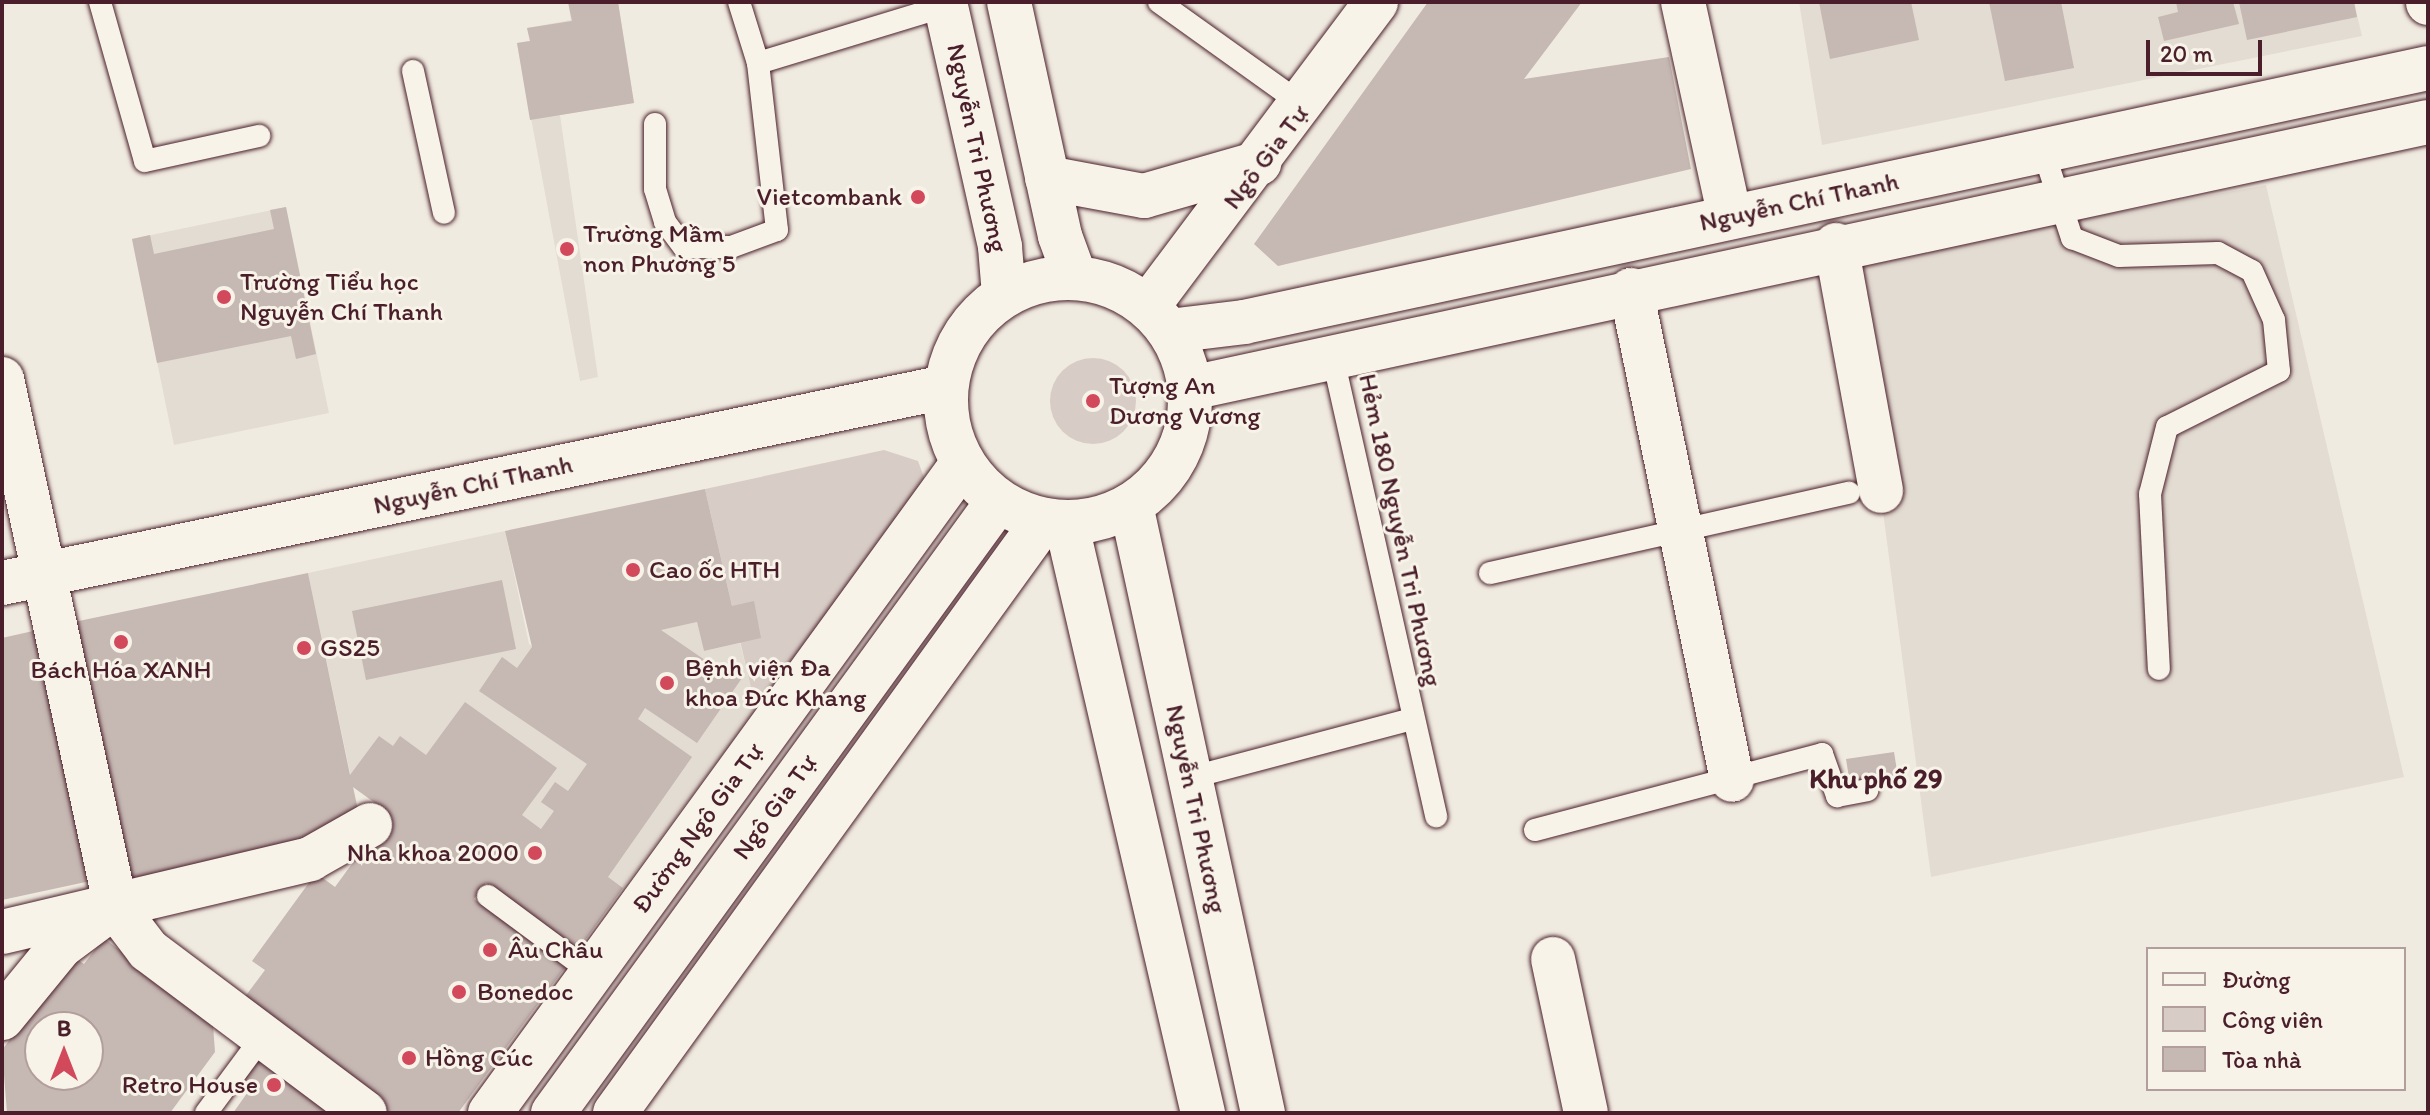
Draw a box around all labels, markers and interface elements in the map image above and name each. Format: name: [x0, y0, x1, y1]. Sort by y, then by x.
scale bar: [2150, 24, 2266, 74]
text: 20 m: [2160, 39, 2213, 68]
street label: Nguyễn Tri Phương: [940, 41, 1014, 255]
street label: Ngô Gia Tự: [1217, 99, 1315, 215]
street label: Nguyễn Chí Thanh: [1696, 166, 1902, 238]
place label: Vietcombank: [757, 181, 902, 213]
marker: Vietcombank: [909, 188, 927, 206]
place label: Trường Mầm non Phường 5: [583, 218, 735, 280]
marker: Trường Mầm non Phường 5: [558, 240, 576, 258]
place label: Trường Tiểu học Nguyễn Chí Thanh: [240, 266, 443, 328]
marker: Trường Tiểu học Nguyễn Chí Thanh: [215, 288, 233, 306]
place label: Tượng An Dương Vương: [1109, 370, 1261, 432]
street label: Hẻm 180 Nguyễn Tri Phương: [1352, 371, 1448, 689]
marker: Tượng An Dương Vương: [1084, 392, 1102, 410]
street label: Nguyễn Chí Thanh: [370, 449, 576, 521]
place label: Cao ốc HTH: [649, 554, 780, 586]
marker: Cao ốc HTH: [624, 561, 642, 579]
place label: GS25: [320, 632, 380, 664]
marker: Bách Hóa XANH: [112, 633, 130, 651]
marker: GS25: [295, 639, 313, 657]
place label: Bệnh viện Đa khoa Đức Khang: [685, 652, 866, 714]
place label: Bách Hóa XANH: [30, 654, 212, 686]
marker: Bệnh viện Đa khoa Đức Khang: [656, 672, 678, 694]
street label: Nguyễn Tri Phương: [1159, 702, 1233, 916]
street label: Đường Ngô Gia Tự: [626, 737, 770, 919]
street label: Ngô Gia Tự: [727, 749, 823, 865]
district label: Khu phố 29: [1809, 761, 1943, 795]
place label: Nha khoa 2000: [348, 837, 519, 869]
marker: Nha khoa 2000: [526, 844, 544, 862]
place label: Âu Châu: [508, 934, 603, 966]
marker: Âu Châu: [479, 939, 501, 961]
legend: [2146, 947, 2406, 1091]
text: Đường: [2222, 965, 2291, 994]
place label: Bonedoc: [477, 976, 573, 1008]
marker: Bonedoc: [448, 981, 470, 1003]
text: Công viên: [2222, 1005, 2323, 1034]
north arrow: [24, 1011, 104, 1091]
text: B: [57, 1015, 71, 1042]
place label: Hồng Cúc: [425, 1042, 533, 1074]
text: Tòa nhà: [2222, 1045, 2302, 1074]
marker: Hồng Cúc: [400, 1049, 418, 1067]
place label: Retro House: [122, 1069, 258, 1101]
marker: Retro House: [265, 1076, 283, 1094]

